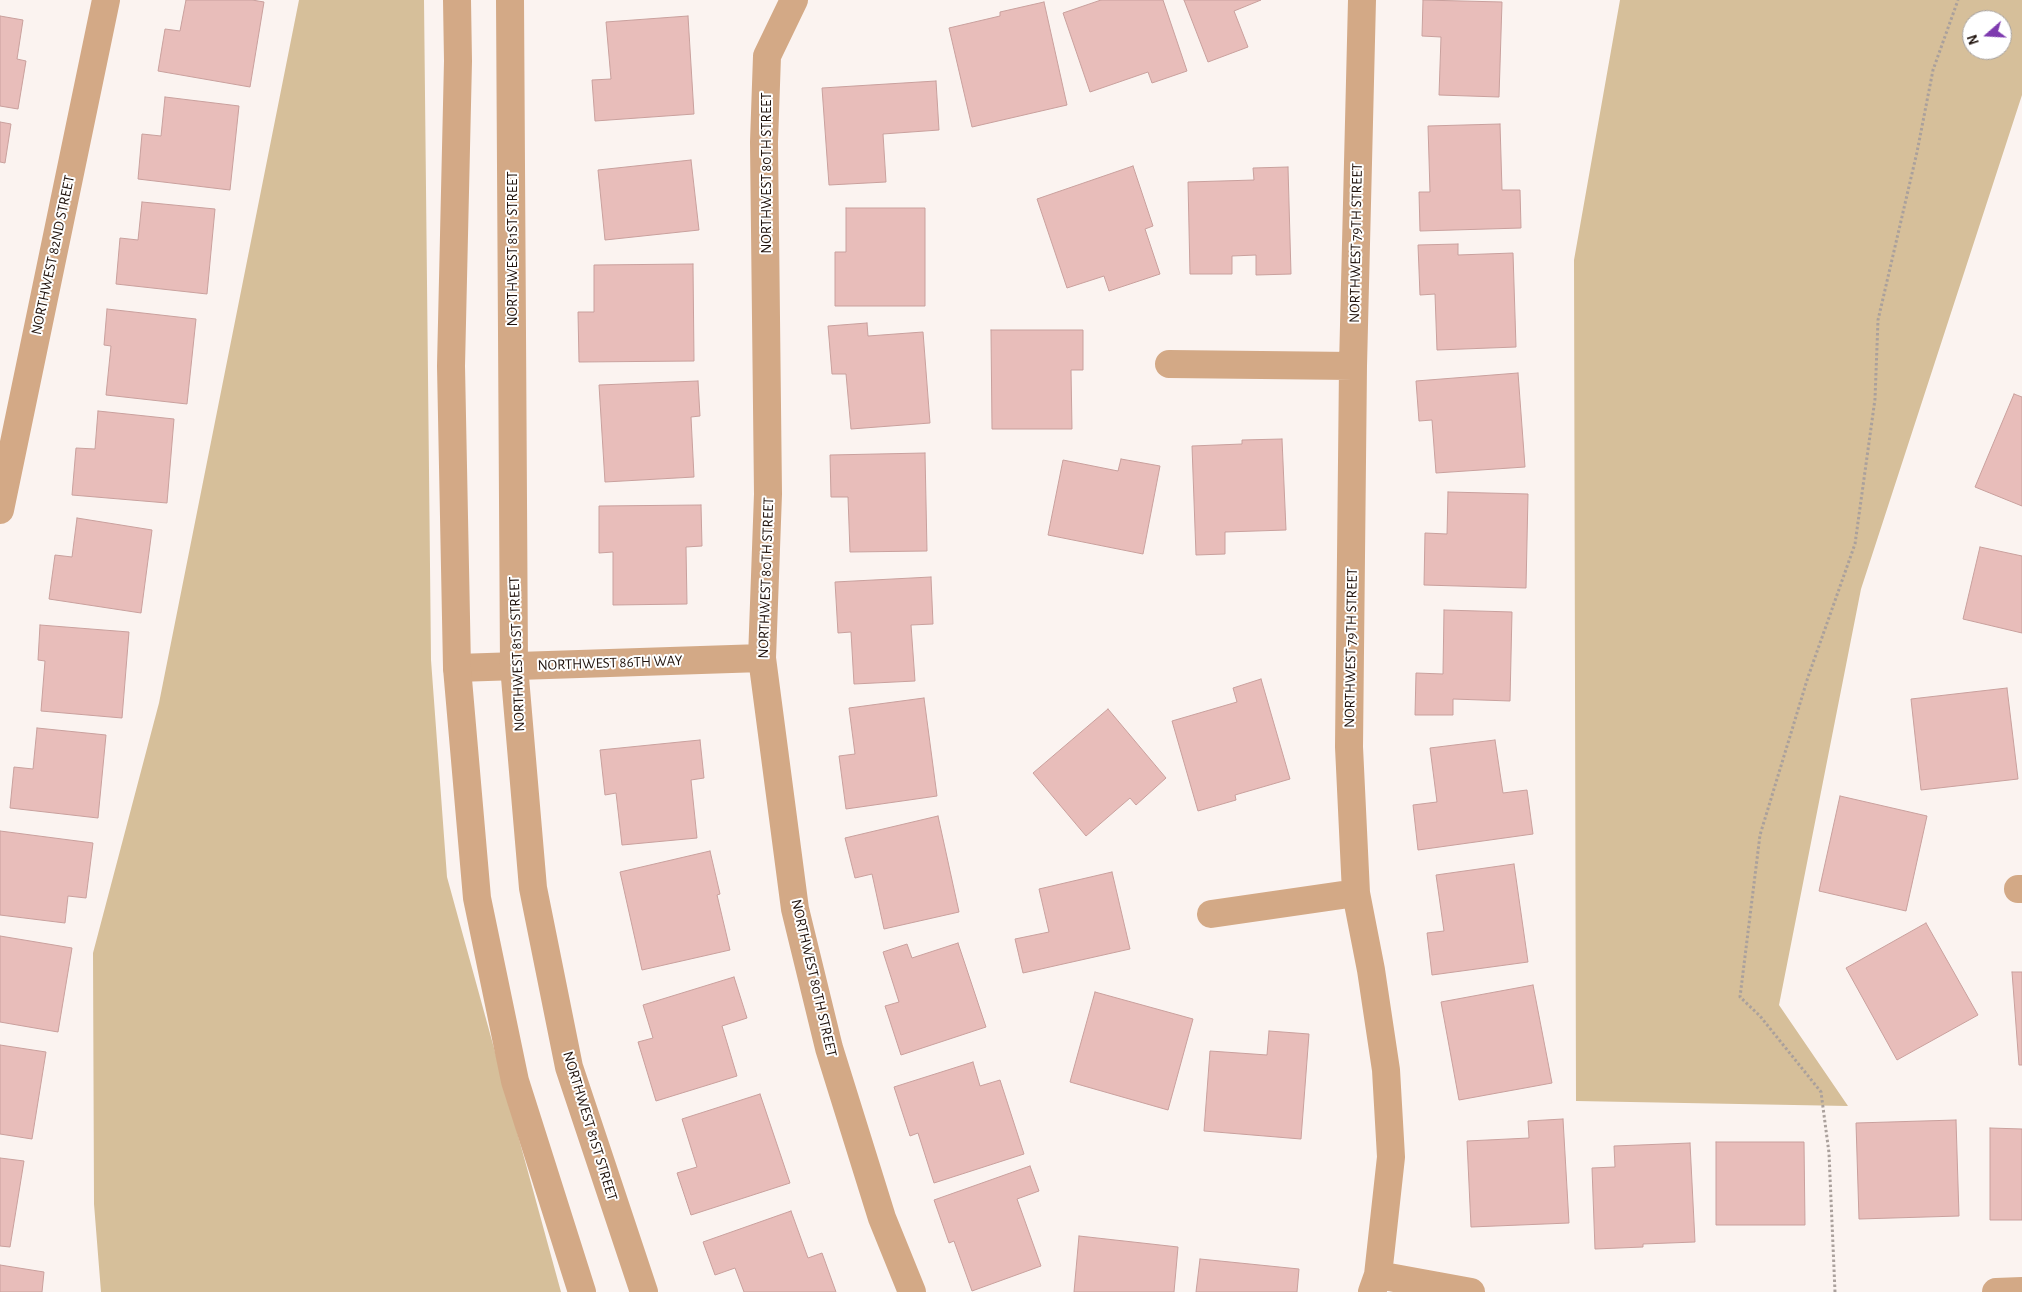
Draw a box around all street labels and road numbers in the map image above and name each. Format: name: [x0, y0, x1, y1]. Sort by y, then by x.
street label: NORTHWEST 80TH STREET: [757, 92, 775, 254]
street label: NORTHWEST 79TH STREET: [1346, 163, 1366, 323]
street label: NORTHWEST 81ST STREET: [503, 171, 521, 327]
street label: NORTHWEST 82ND STREET: [27, 174, 79, 336]
street label: NORTHWEST 80TH STREET: [754, 497, 778, 659]
street label: NORTHWEST 79TH STREET: [1341, 568, 1361, 728]
street label: NORTHWEST 81ST STREET: [505, 576, 529, 732]
street label: NORTHWEST 86TH WAY: [537, 651, 683, 675]
street label: NORTHWEST 80TH STREET: [787, 897, 841, 1059]
street label: NORTHWEST 81ST STREET: [559, 1049, 621, 1203]

